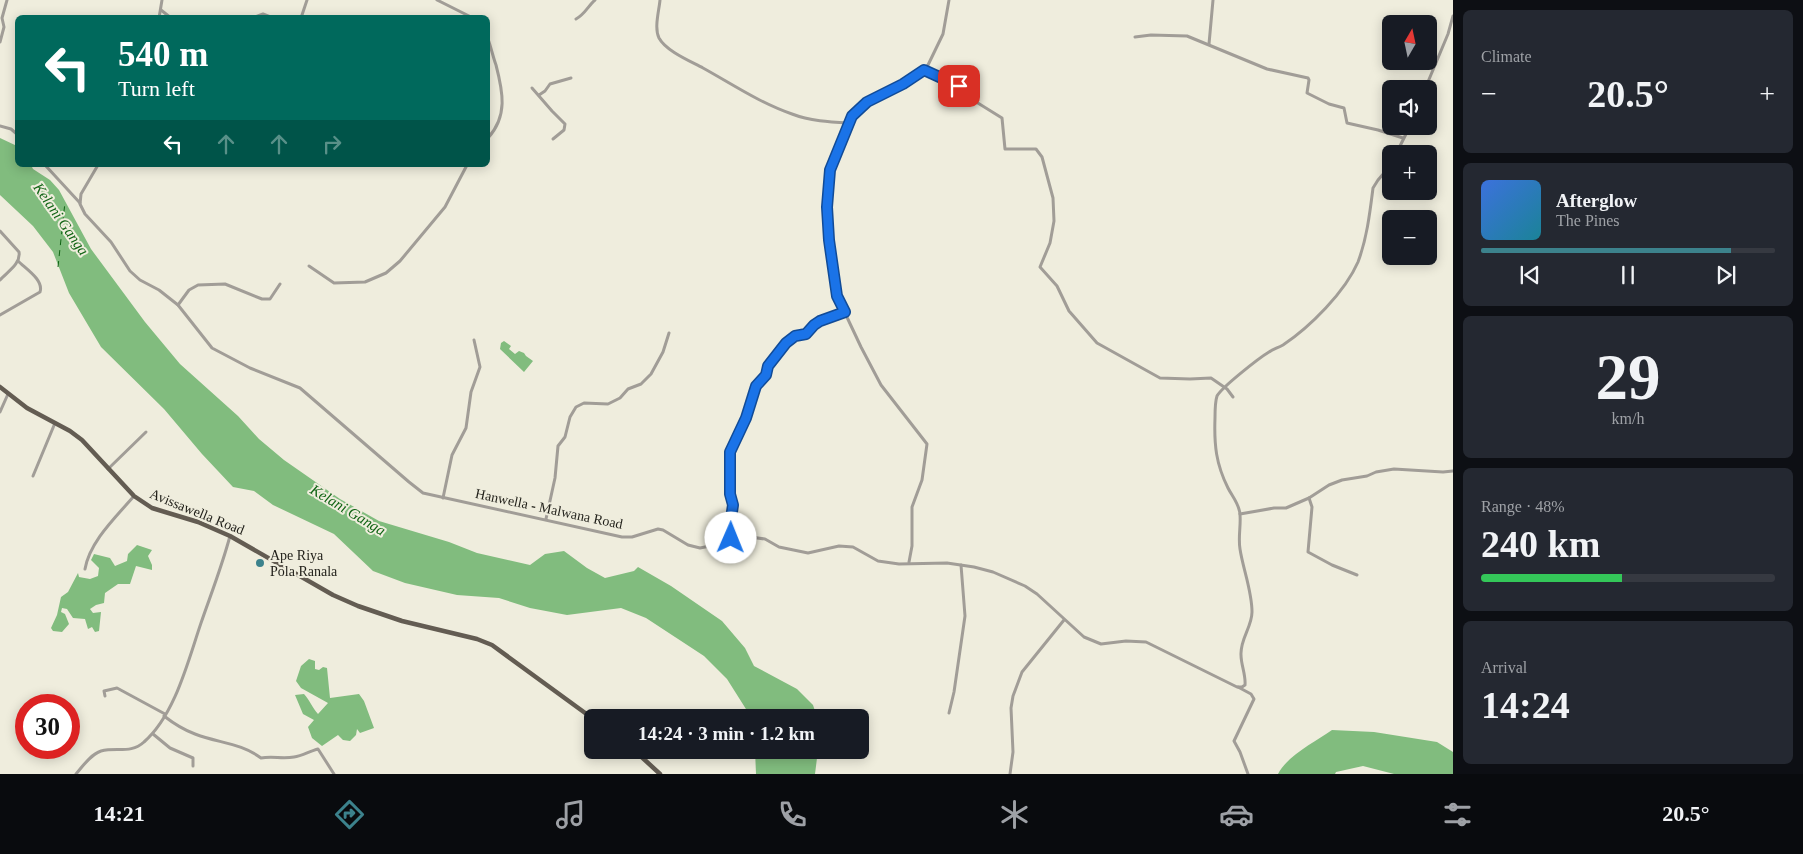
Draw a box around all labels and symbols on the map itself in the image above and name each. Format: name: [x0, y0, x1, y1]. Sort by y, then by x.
north arrow: [1382, 15, 1438, 70]
pin: [938, 65, 980, 107]
water label: Kelani Ganga: [30, 179, 92, 258]
water label: Kelani Ganga: [307, 481, 388, 539]
street label: Avissawella Road: [148, 486, 246, 538]
street label: Hanwella - Malwana Road: [474, 486, 624, 532]
position arrow: [704, 511, 756, 563]
place label: Ape Riya Pola Ranala: [270, 548, 338, 579]
marker: Ape Riya Pola Ranala: [254, 557, 266, 569]
speed limit sign: 30: [15, 694, 80, 759]

